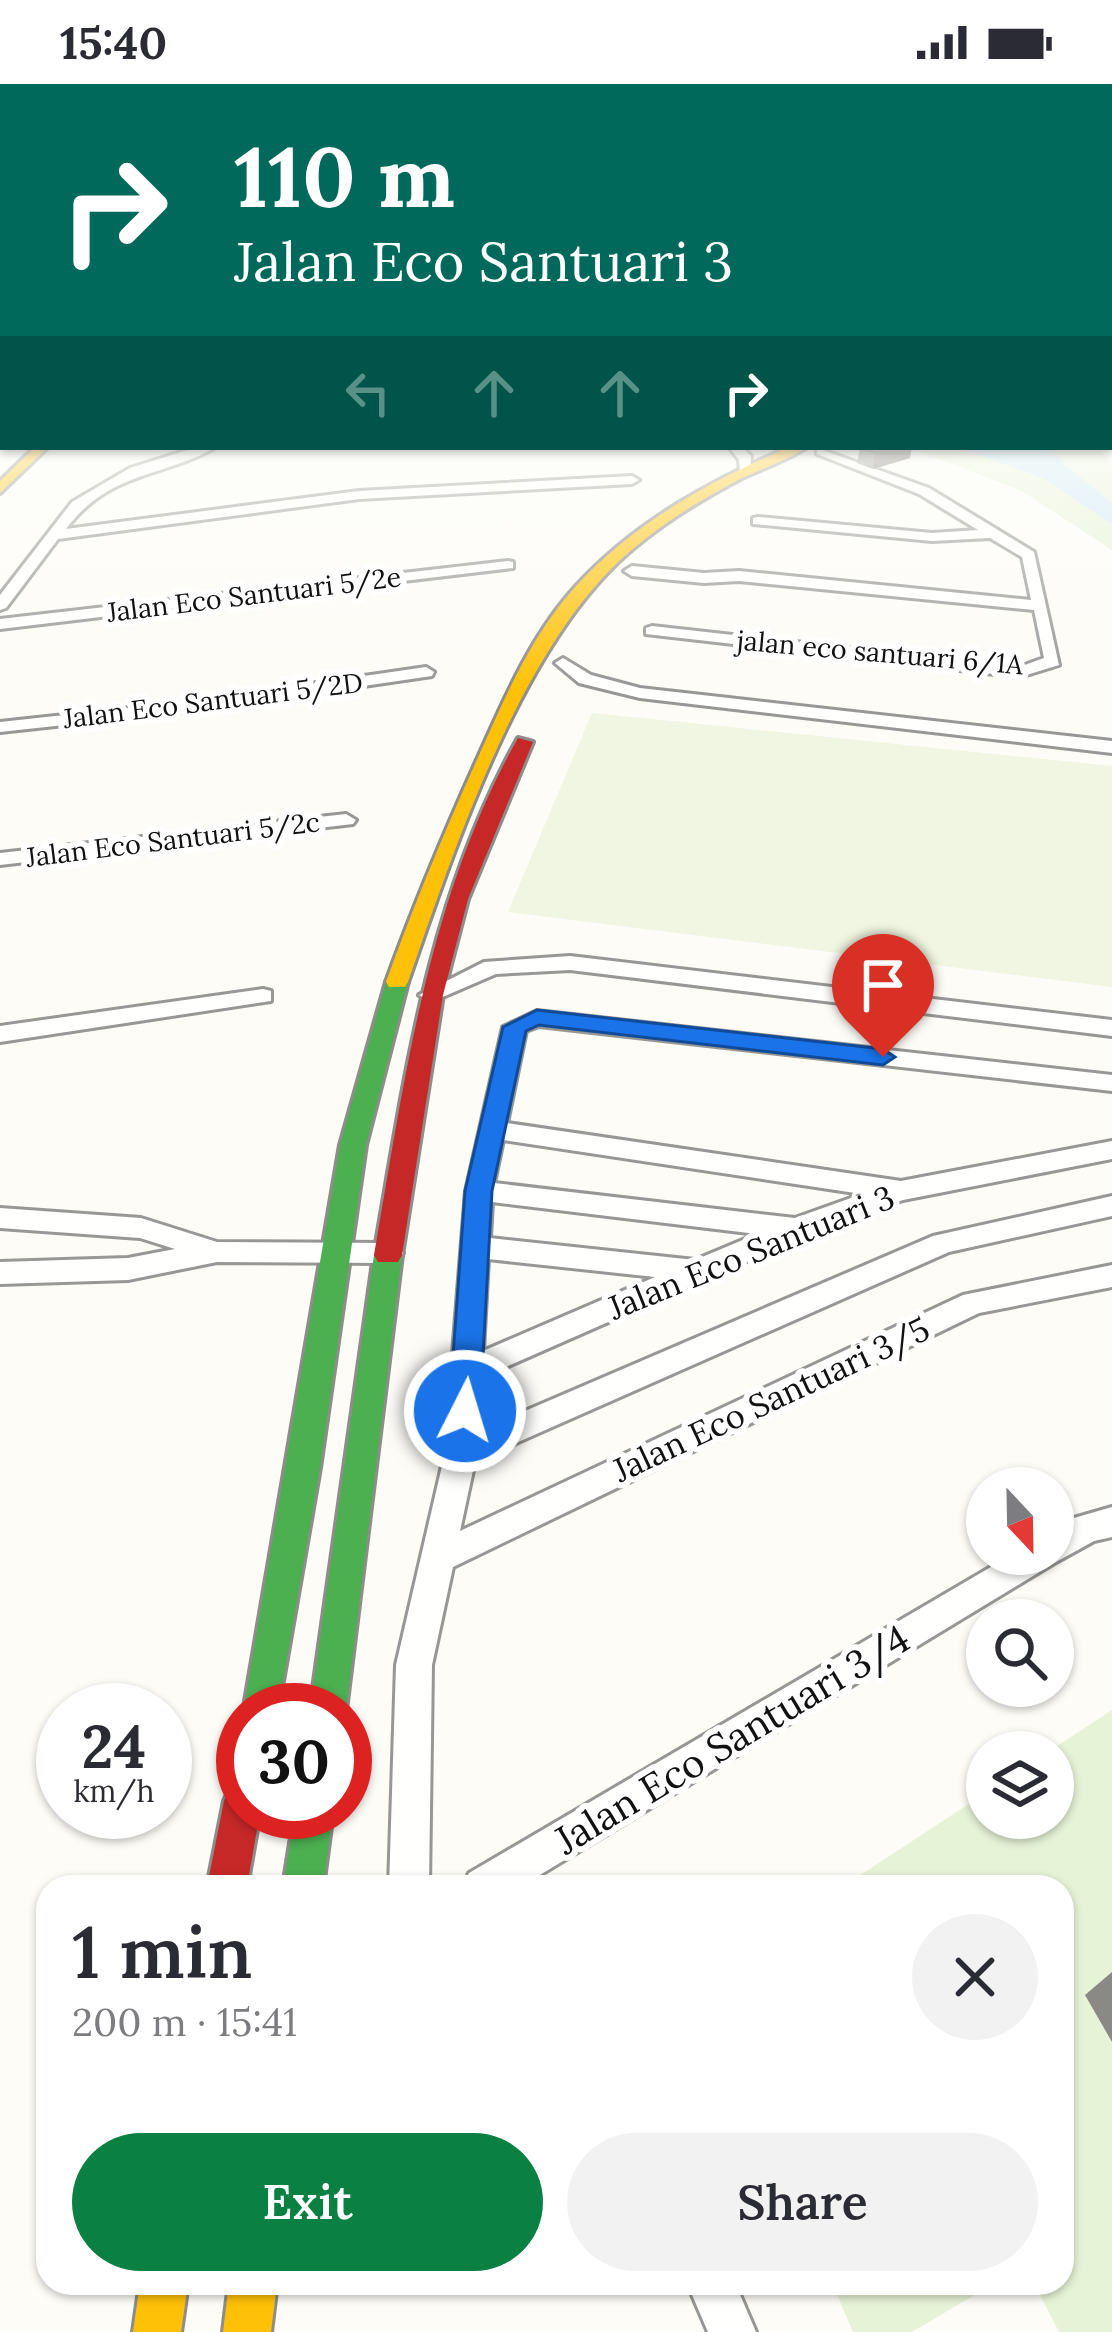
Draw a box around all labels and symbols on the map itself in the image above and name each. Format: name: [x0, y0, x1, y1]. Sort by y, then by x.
street label: Jalan Eco Santuari 5/2e: [104, 559, 403, 630]
street label: jalan eco santuari 6/1A: [733, 622, 1026, 683]
street label: Jalan Eco Santuari 5/2D: [60, 665, 365, 736]
street label: Jalan Eco Santuari 5/2c: [23, 804, 322, 875]
pin: [832, 934, 934, 1057]
street label: Jalan Eco Santuari 3: [601, 1175, 900, 1329]
street label: Jalan Eco Santuari 3/5: [605, 1307, 936, 1491]
position arrow: [402, 1348, 528, 1474]
north arrow: [966, 1467, 1074, 1575]
street label: Jalan Eco Santuari 3/4: [545, 1613, 919, 1865]
speed limit sign: 30: [216, 1683, 372, 1839]

